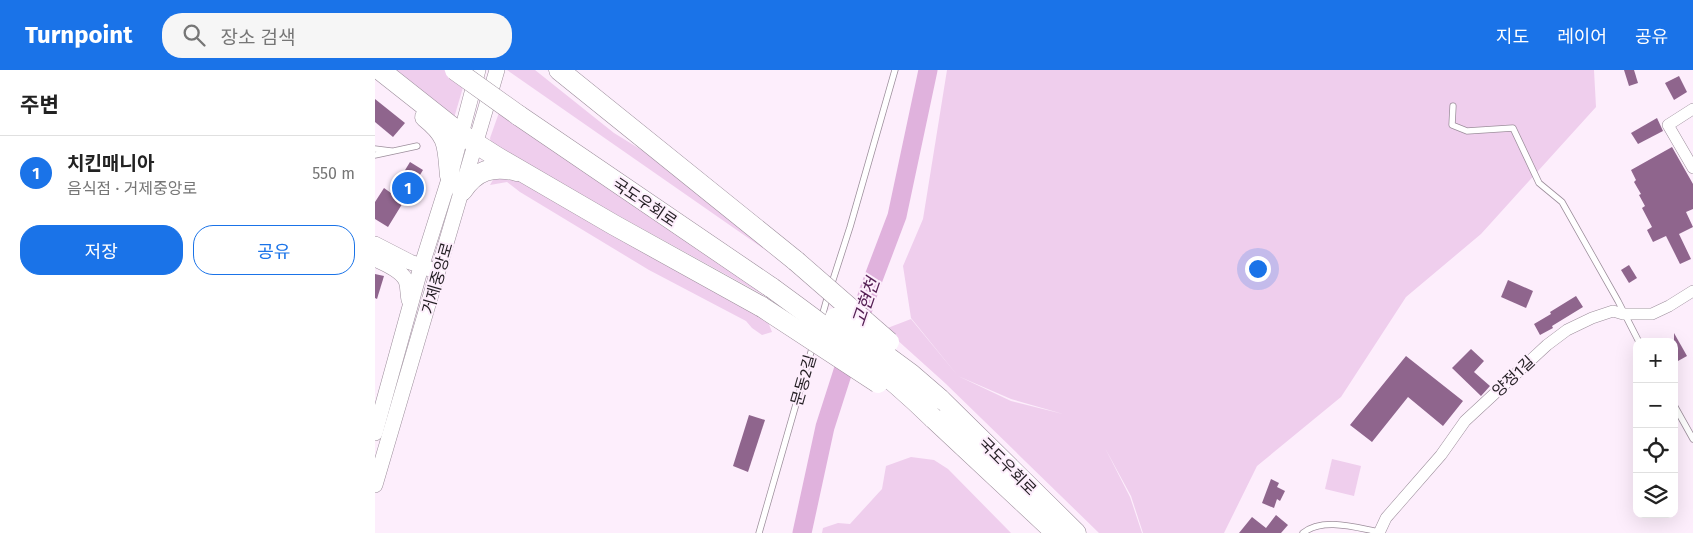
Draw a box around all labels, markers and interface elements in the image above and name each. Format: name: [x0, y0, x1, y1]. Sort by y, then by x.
search box: [162, 13, 512, 58]
text: Turnpoint: [25, 21, 132, 49]
icon: search: [180, 21, 208, 49]
text: 장소 검색: [220, 26, 295, 49]
text: 지도: [1496, 26, 1529, 48]
text: 레이어: [1557, 26, 1607, 48]
text: 공유: [1635, 26, 1668, 48]
text: 주변: [20, 92, 59, 118]
text: 치킨매니아: [67, 152, 154, 175]
text: 1: [32, 164, 40, 183]
text: 550 m: [312, 164, 355, 183]
pin: 1: [392, 169, 424, 207]
street label: 국도우회로: [609, 174, 681, 231]
text: 음식점 · 거제중앙로: [67, 179, 197, 198]
button: 저장: [20, 225, 183, 275]
button: 공유: [193, 225, 355, 275]
street label: 거제중앙로: [418, 240, 457, 316]
your location: [1245, 256, 1271, 282]
water label: 고현천: [848, 273, 885, 329]
map controls: [1633, 338, 1678, 518]
button: +: [1633, 338, 1678, 383]
street label: 문동2길: [787, 352, 820, 408]
street label: 양정1길: [1488, 352, 1539, 401]
button: −: [1633, 383, 1678, 428]
button: locate: [1633, 428, 1678, 473]
street label: 국도우회로: [975, 434, 1041, 499]
button: layers: [1633, 473, 1678, 518]

